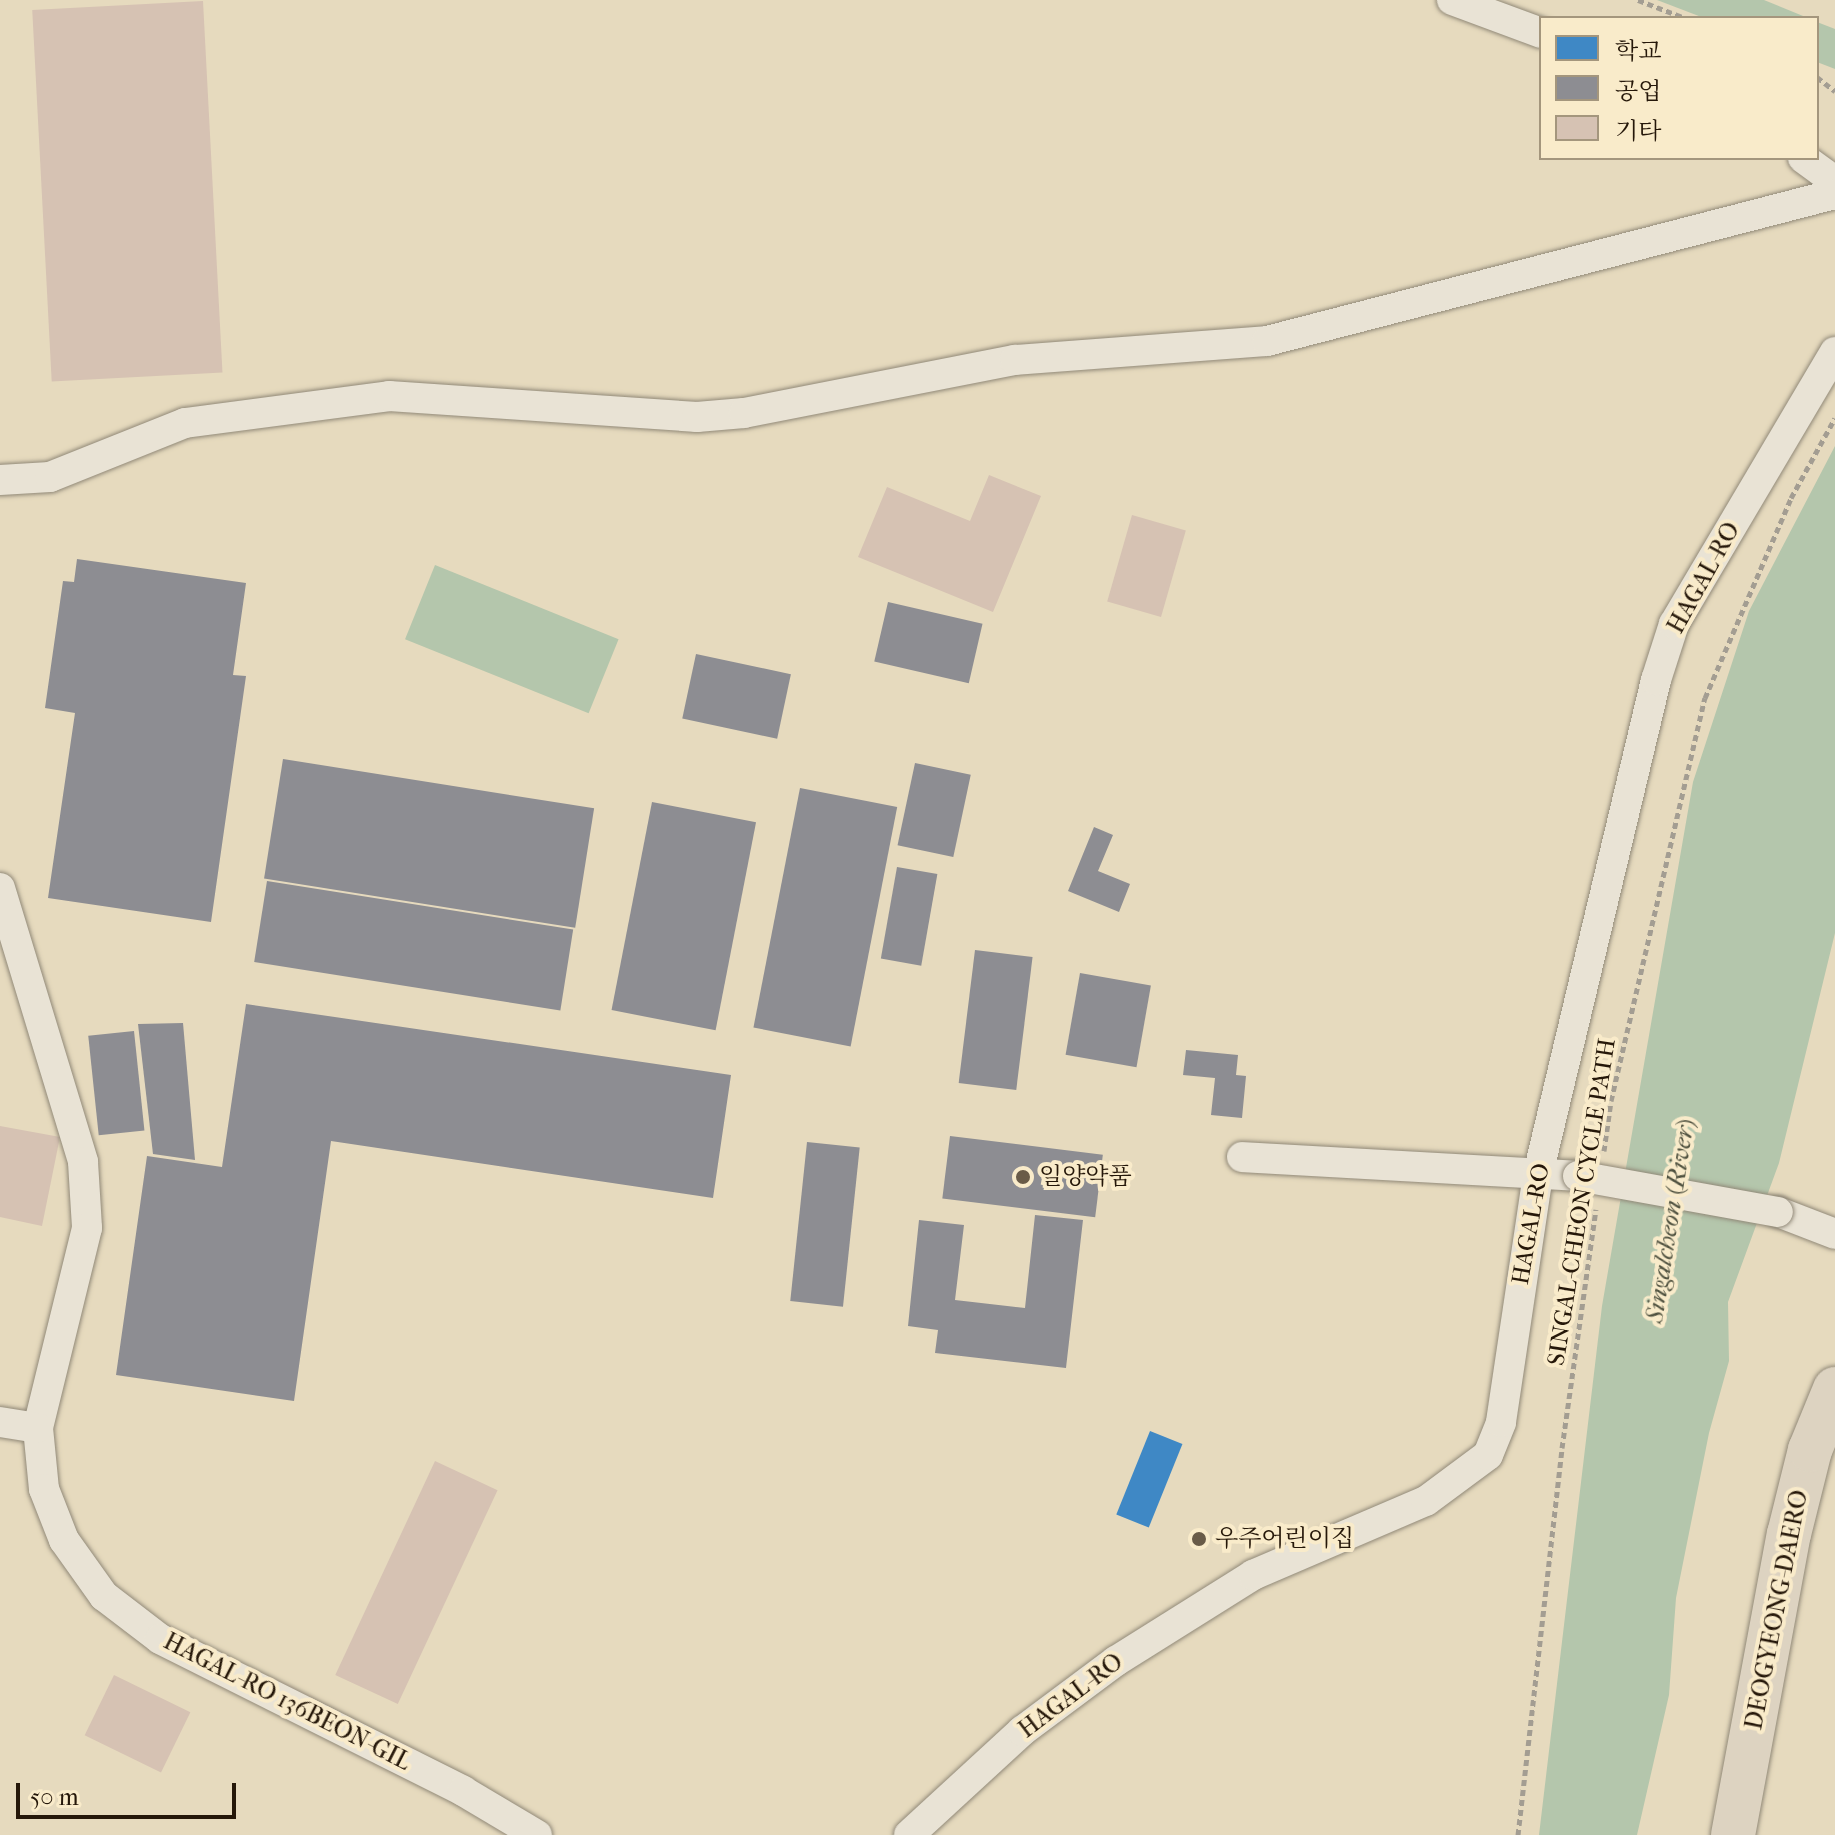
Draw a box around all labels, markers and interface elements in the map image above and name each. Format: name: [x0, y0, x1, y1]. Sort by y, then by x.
legend: [1539, 16, 1819, 160]
text: 학교: [1615, 37, 1661, 65]
text: 공업: [1615, 77, 1661, 105]
text: 기타: [1615, 117, 1661, 145]
street label: HAGAL-RO: [1662, 517, 1746, 639]
street label: SINGAL-CHEON CYCLE PATH: [1542, 1036, 1622, 1368]
water label: Singalcheon (River): [1638, 1117, 1702, 1325]
street label: HAGAL-RO: [1506, 1161, 1556, 1287]
place label: 일양약품: [1039, 1163, 1132, 1191]
marker: 일양약품: [1014, 1168, 1032, 1186]
street label: DEOGYEONG-DAERO: [1740, 1488, 1814, 1732]
place label: 우주어린이집: [1215, 1525, 1354, 1553]
marker: 우주어린이집: [1190, 1530, 1208, 1548]
street label: HAGAL-RO 136BEON-GIL: [159, 1627, 415, 1777]
street label: HAGAL-RO: [1013, 1648, 1129, 1744]
scale bar: [20, 1767, 240, 1817]
text: 50 m: [30, 1783, 79, 1811]

